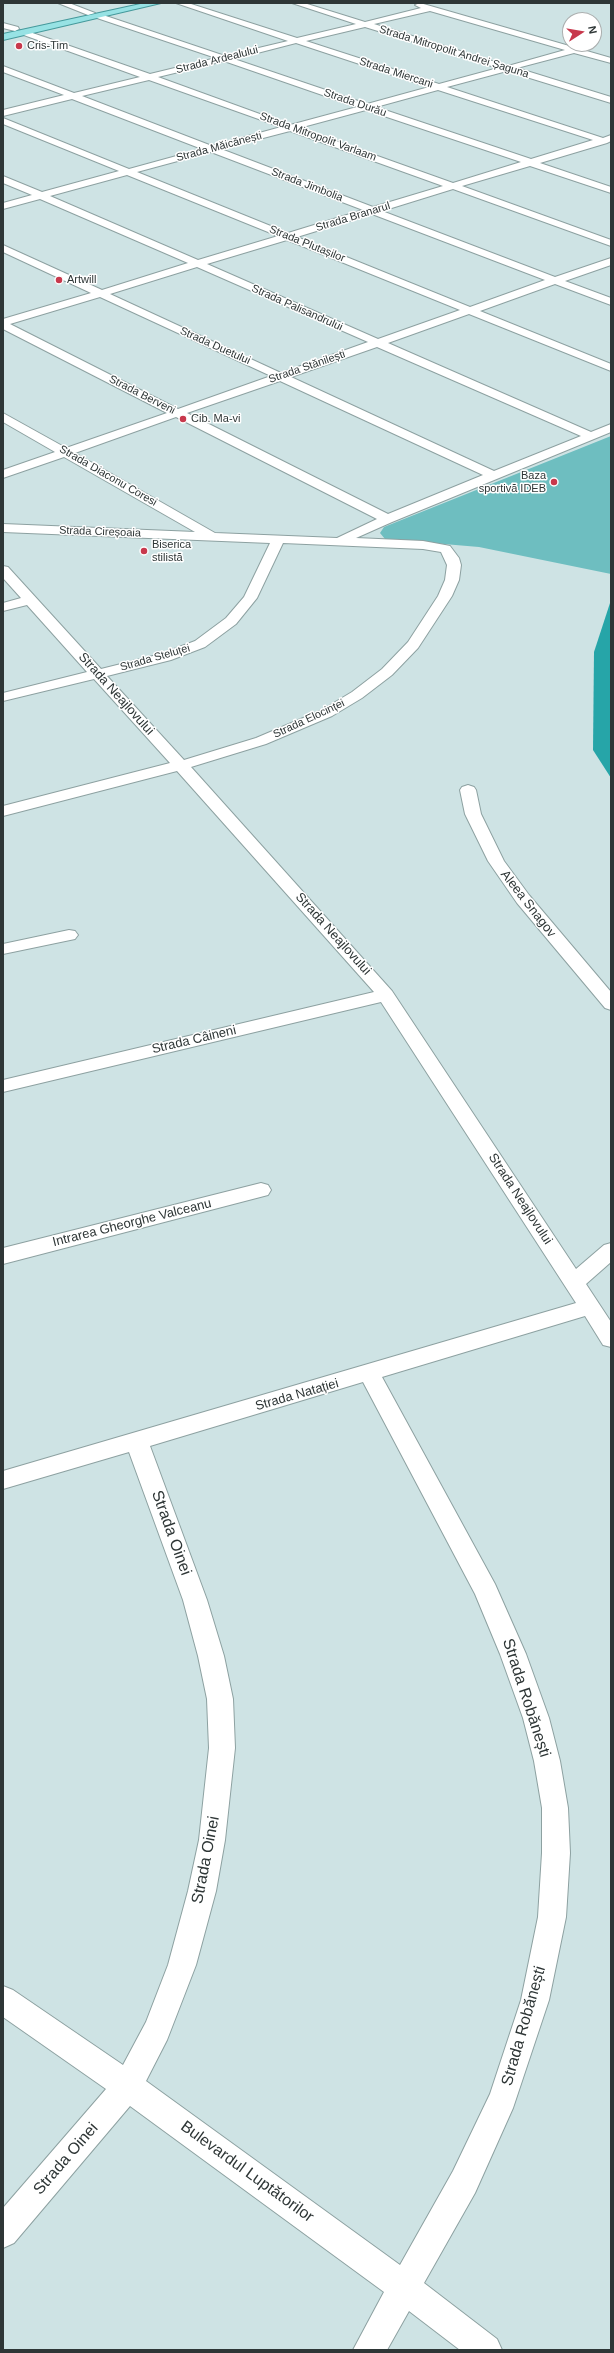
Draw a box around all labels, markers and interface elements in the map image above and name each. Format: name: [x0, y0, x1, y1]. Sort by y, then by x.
north arrow: [562, 12, 602, 52]
street label: Strada Mitropolit Andrei Șaguna: [378, 23, 530, 81]
text: N: [586, 25, 599, 35]
place label: Cris-Tim: [27, 39, 68, 53]
marker: Cris-Tim: [14, 41, 24, 51]
street label: Strada Ardealului: [174, 43, 260, 77]
street label: Strada Miercani: [357, 55, 435, 91]
street label: Strada Durău: [322, 86, 388, 120]
street label: Strada Mitropolit Varlaam: [258, 110, 378, 164]
street label: Strada Măicănești: [175, 129, 263, 165]
street label: Strada Jimbolia: [269, 165, 345, 205]
street label: Strada Branarul: [314, 199, 392, 235]
street label: Strada Plutașilor: [267, 223, 347, 265]
place label: Artwill: [67, 273, 96, 287]
marker: Artwill: [54, 275, 64, 285]
street label: Strada Palisandrului: [249, 282, 345, 334]
street label: Strada Duetului: [178, 325, 252, 367]
street label: Strada Stănilești: [267, 348, 347, 386]
street label: Strada Berveni: [107, 373, 177, 417]
place label: Cib. Ma-vi: [191, 412, 241, 426]
marker: Cib. Ma-vi: [178, 414, 188, 424]
street label: Strada Diaconu Coresi: [57, 443, 159, 509]
place label: Baza sportivă IDEB: [479, 469, 546, 495]
marker: Baza sportivă IDEB: [549, 477, 559, 487]
street label: Strada Cireșoaia: [59, 524, 141, 540]
place label: Biserica stilistă: [152, 538, 191, 564]
marker: Biserica stilistă: [139, 546, 149, 556]
street label: Strada Steluței: [119, 642, 191, 674]
street label: Strada Neajlovului: [75, 650, 157, 738]
street label: Strada Elocinței: [271, 697, 347, 741]
street label: Aleea Snagov: [497, 867, 559, 941]
street label: Strada Neajlovului: [292, 890, 374, 978]
street label: Strada Câineni: [150, 1023, 238, 1057]
street label: Strada Neajlovului: [485, 1151, 555, 1247]
street label: Intrarea Gheorghe Valceanu: [51, 1196, 213, 1250]
street label: Strada Natației: [254, 1376, 340, 1414]
street label: Strada Oinei: [147, 1488, 195, 1578]
street label: Strada Robănești: [498, 1636, 554, 1760]
street label: Strada Oinei: [188, 1815, 224, 1905]
street label: Strada Robănești: [498, 1964, 550, 2088]
street label: Bulevardul Luptătorilor: [177, 2117, 317, 2227]
street label: Strada Oinei: [30, 2119, 102, 2199]

